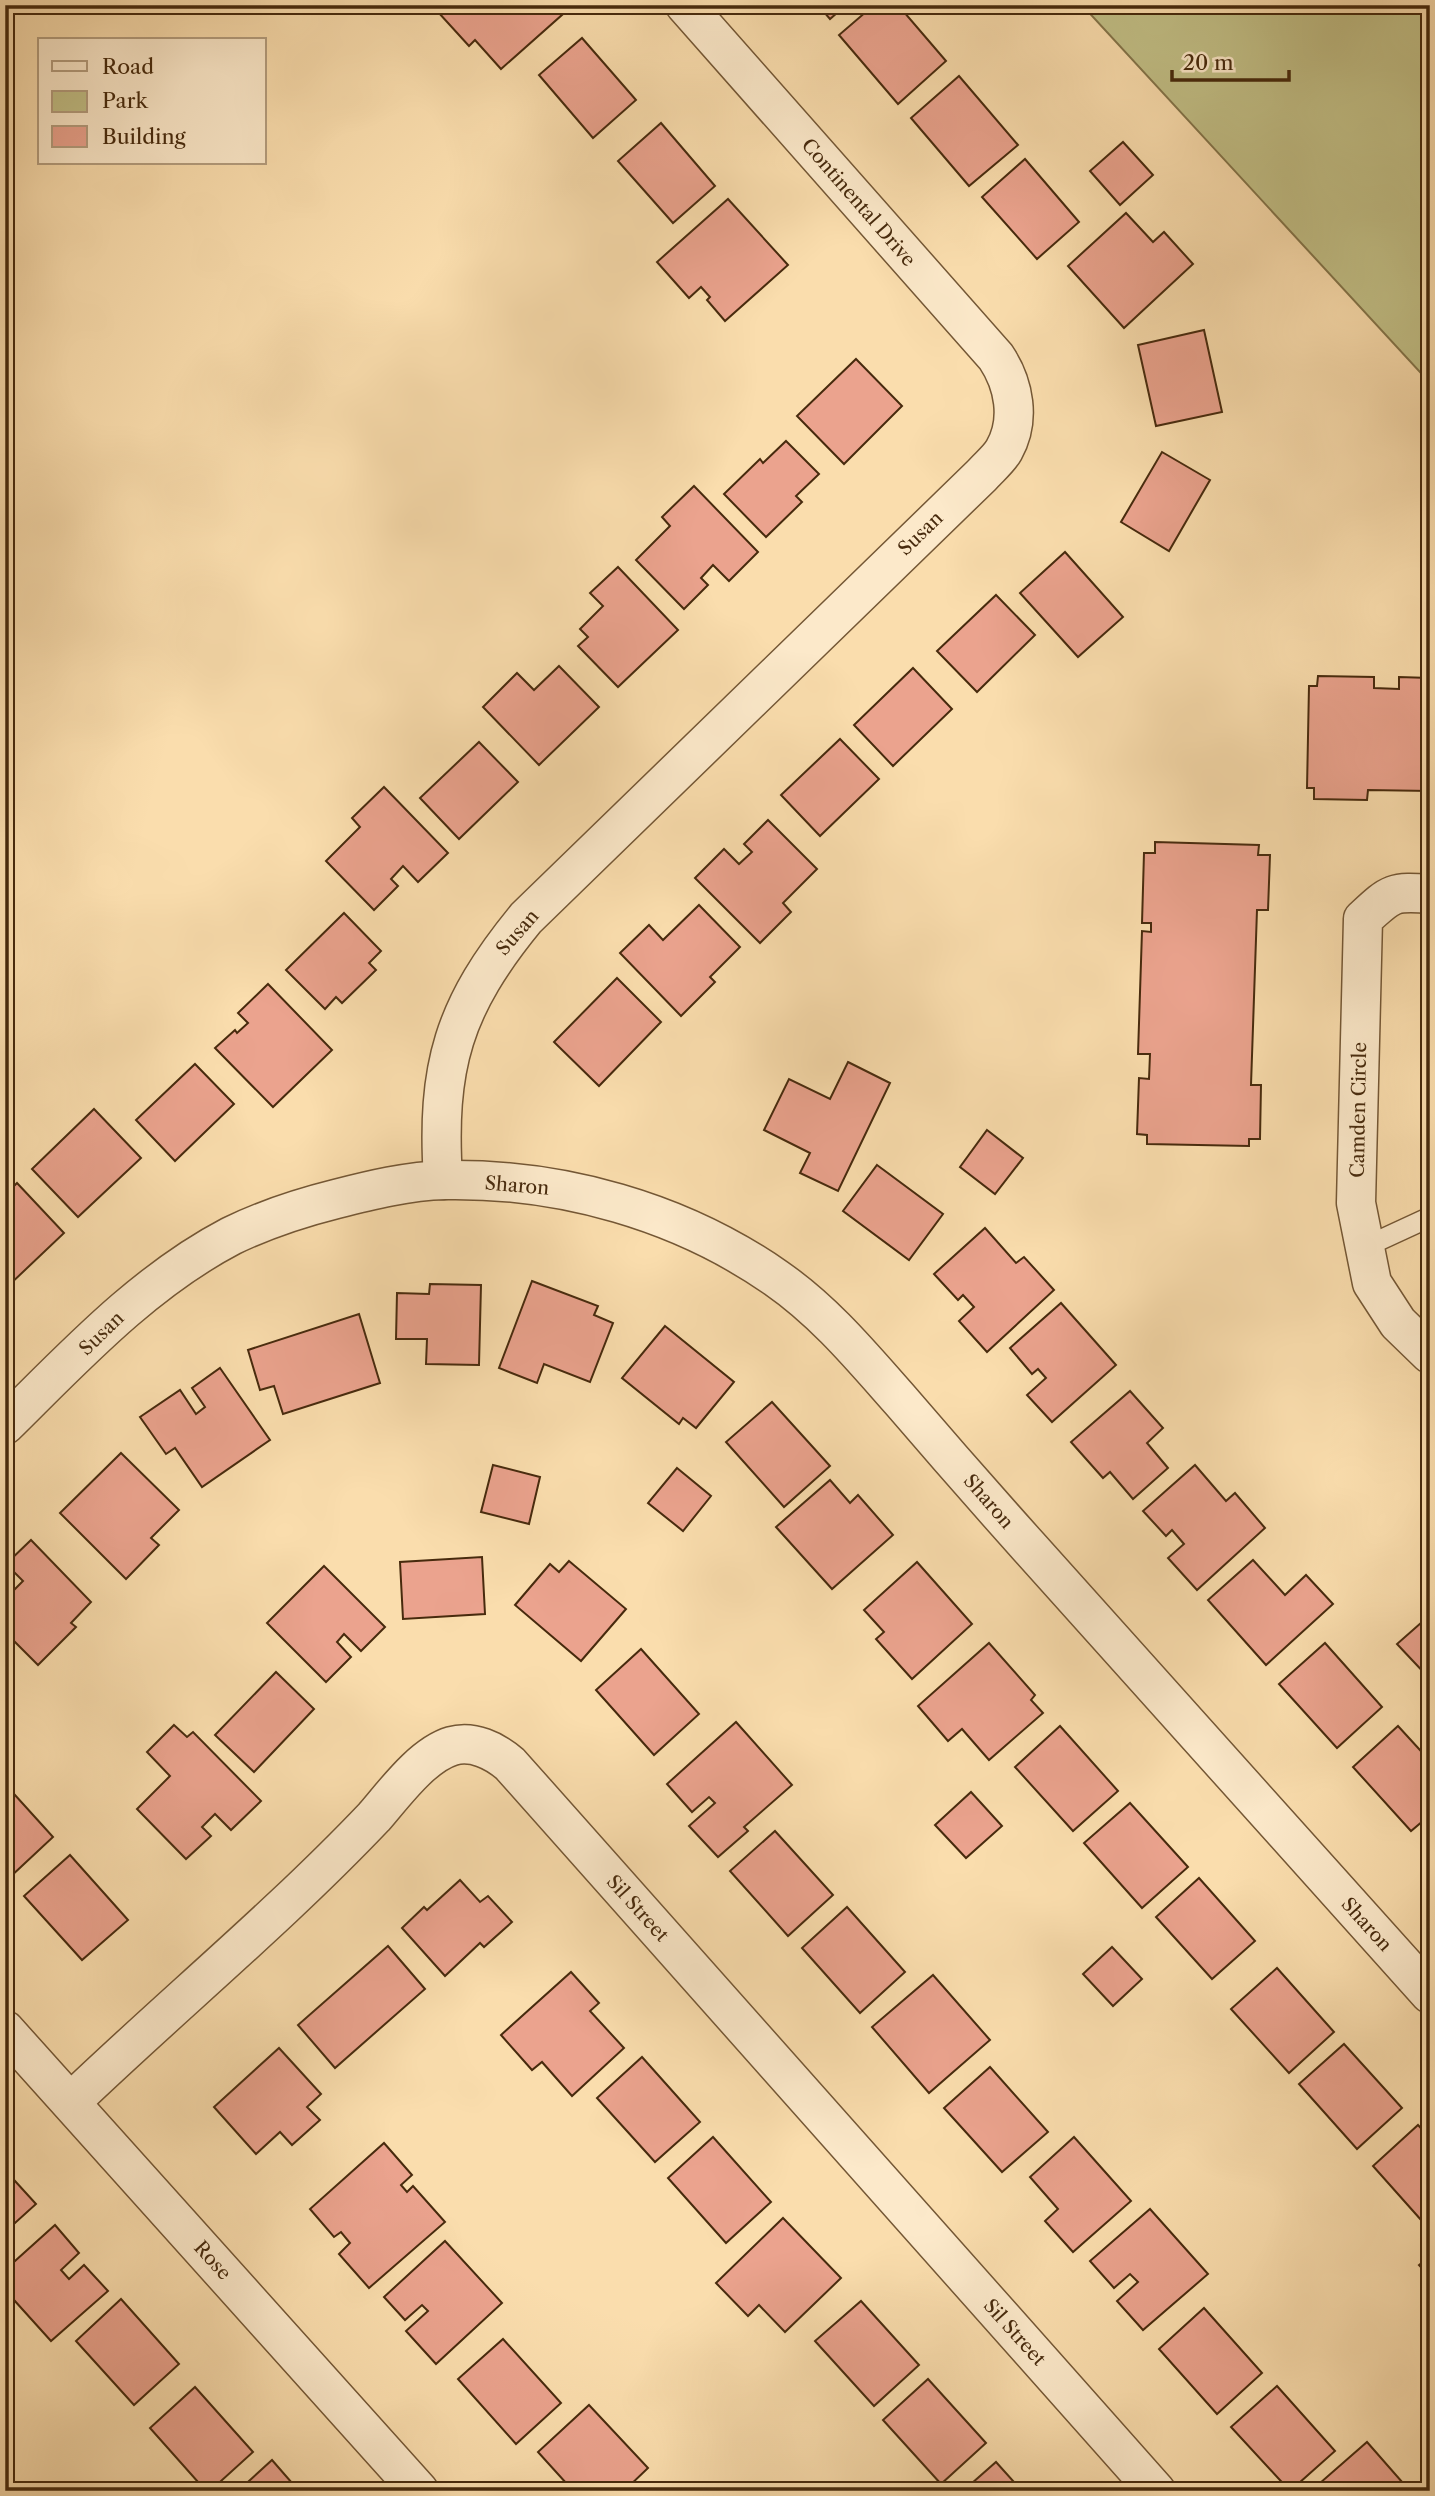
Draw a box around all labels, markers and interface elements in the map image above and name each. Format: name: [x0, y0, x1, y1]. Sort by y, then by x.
legend: [38, 38, 266, 164]
scale bar: [1172, 38, 1290, 82]
text: 20 m: [1183, 50, 1234, 75]
text: Road: [102, 54, 154, 79]
text: Park: [102, 88, 148, 113]
text: Building: [102, 124, 187, 149]
street label: Continental Drive: [797, 134, 920, 271]
street label: Susan: [893, 507, 948, 560]
street label: Susan: [491, 905, 544, 960]
street label: Camden Circle: [1346, 1042, 1371, 1178]
street label: Sharon: [484, 1171, 550, 1200]
street label: Susan: [74, 1307, 129, 1360]
street label: Sharon: [959, 1469, 1019, 1533]
street label: Sil Street: [602, 1870, 674, 1947]
street label: Sharon: [1336, 1893, 1397, 1956]
street label: Rose: [189, 2236, 236, 2284]
street label: Sil Street: [979, 2294, 1051, 2371]

